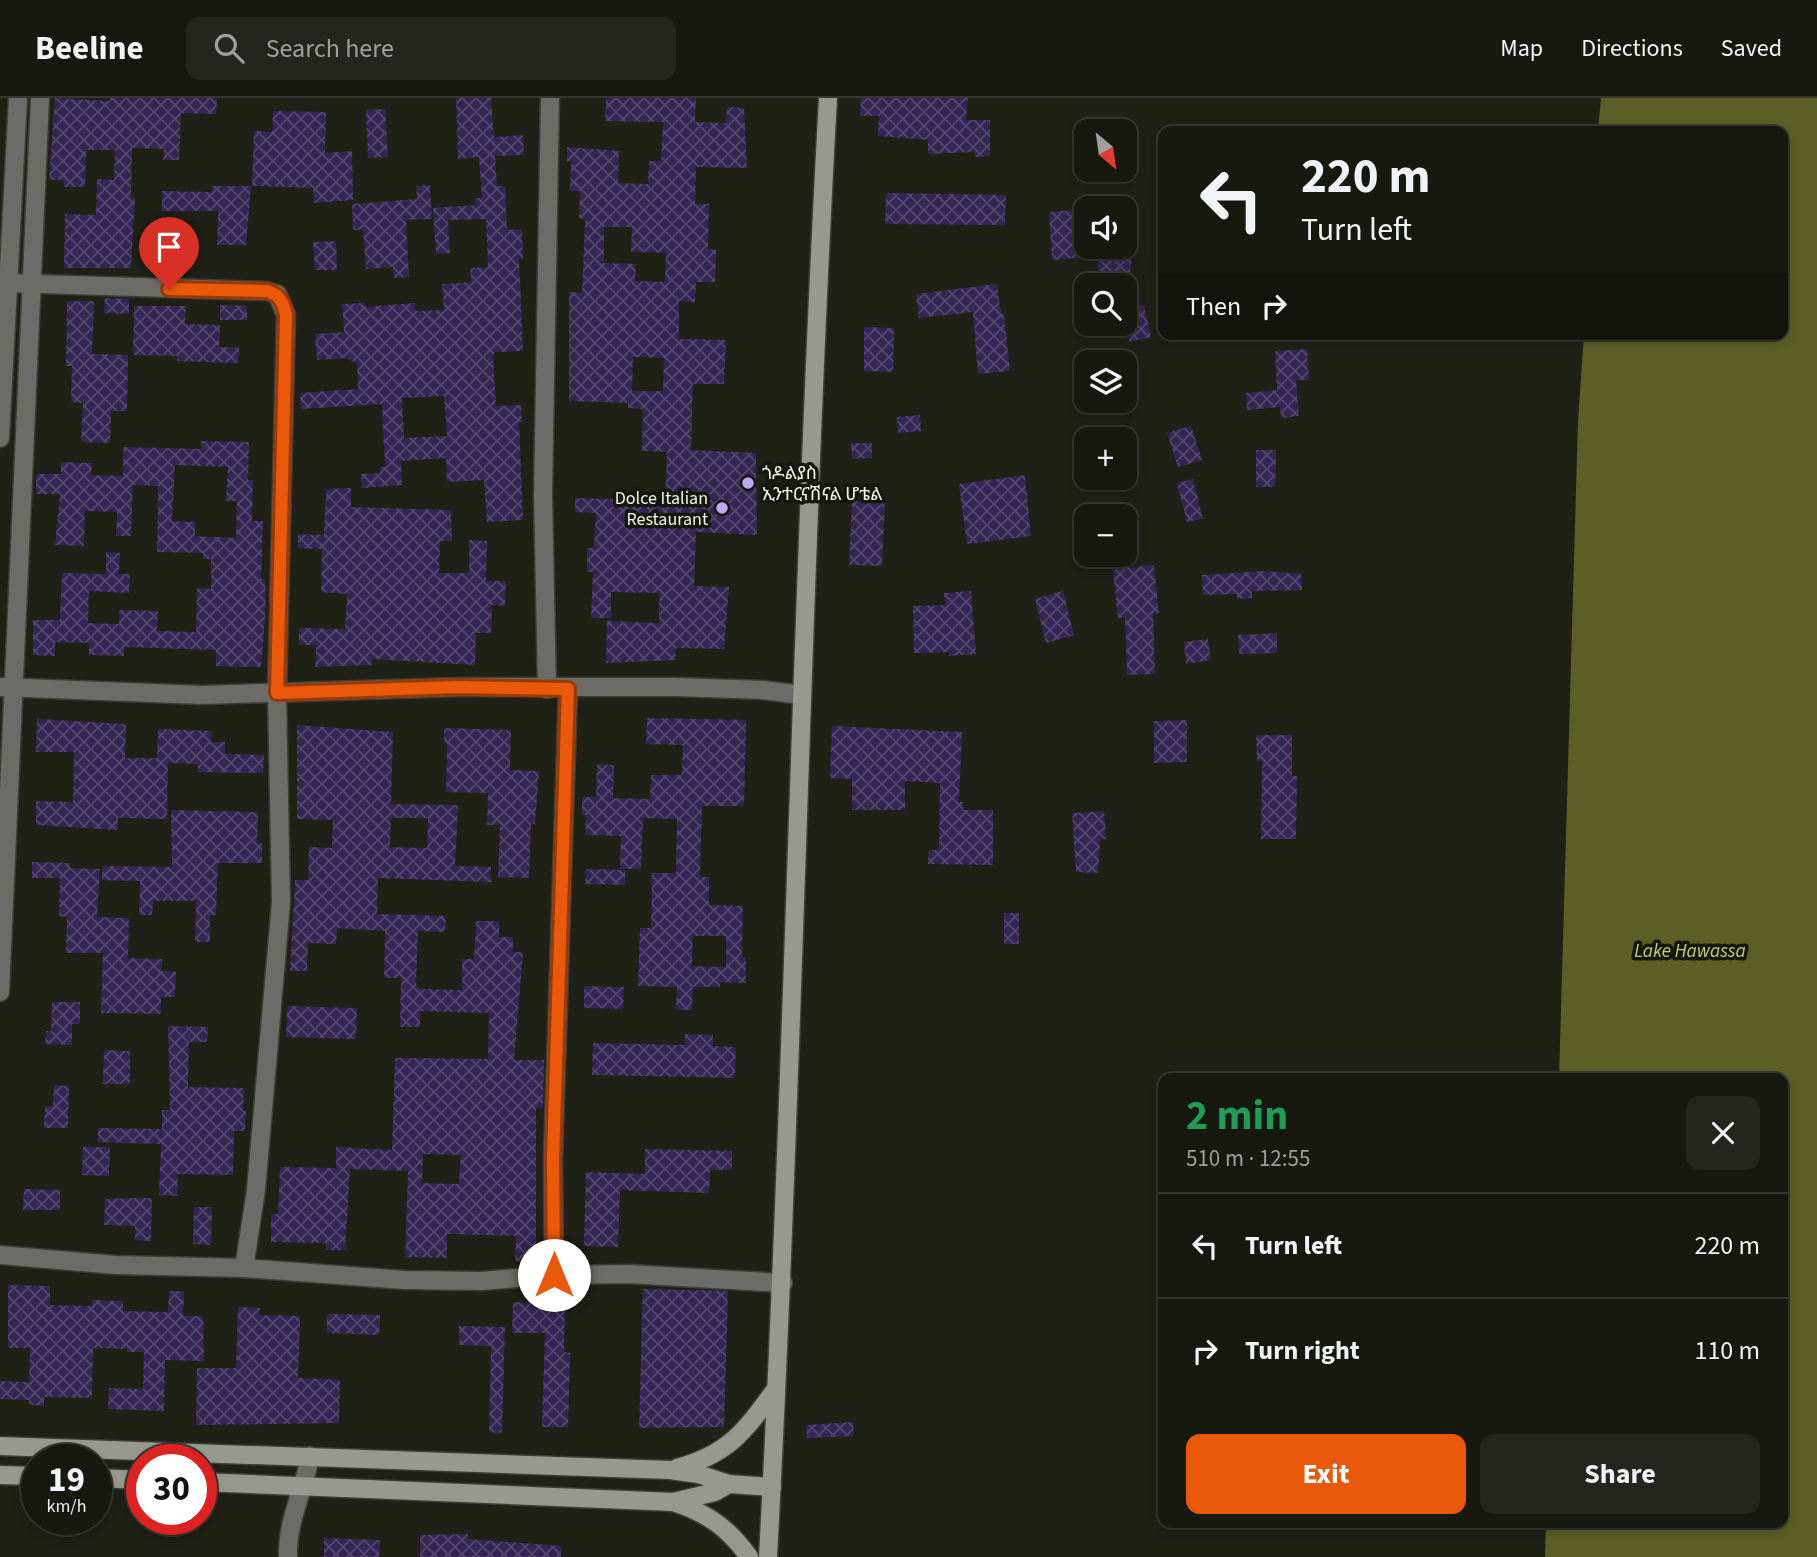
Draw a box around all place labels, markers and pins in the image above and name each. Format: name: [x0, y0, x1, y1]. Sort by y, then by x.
pin: [139, 217, 199, 289]
place label: ጎዶልያስ ኢንተርናሽናል ሆቴል: [762, 461, 882, 507]
marker: ጎዶልያስ ኢንተርናሽናል ሆቴል: [740, 475, 756, 491]
place label: Dolce Italian Restaurant: [615, 486, 708, 532]
marker: Dolce Italian Restaurant: [714, 500, 730, 516]

